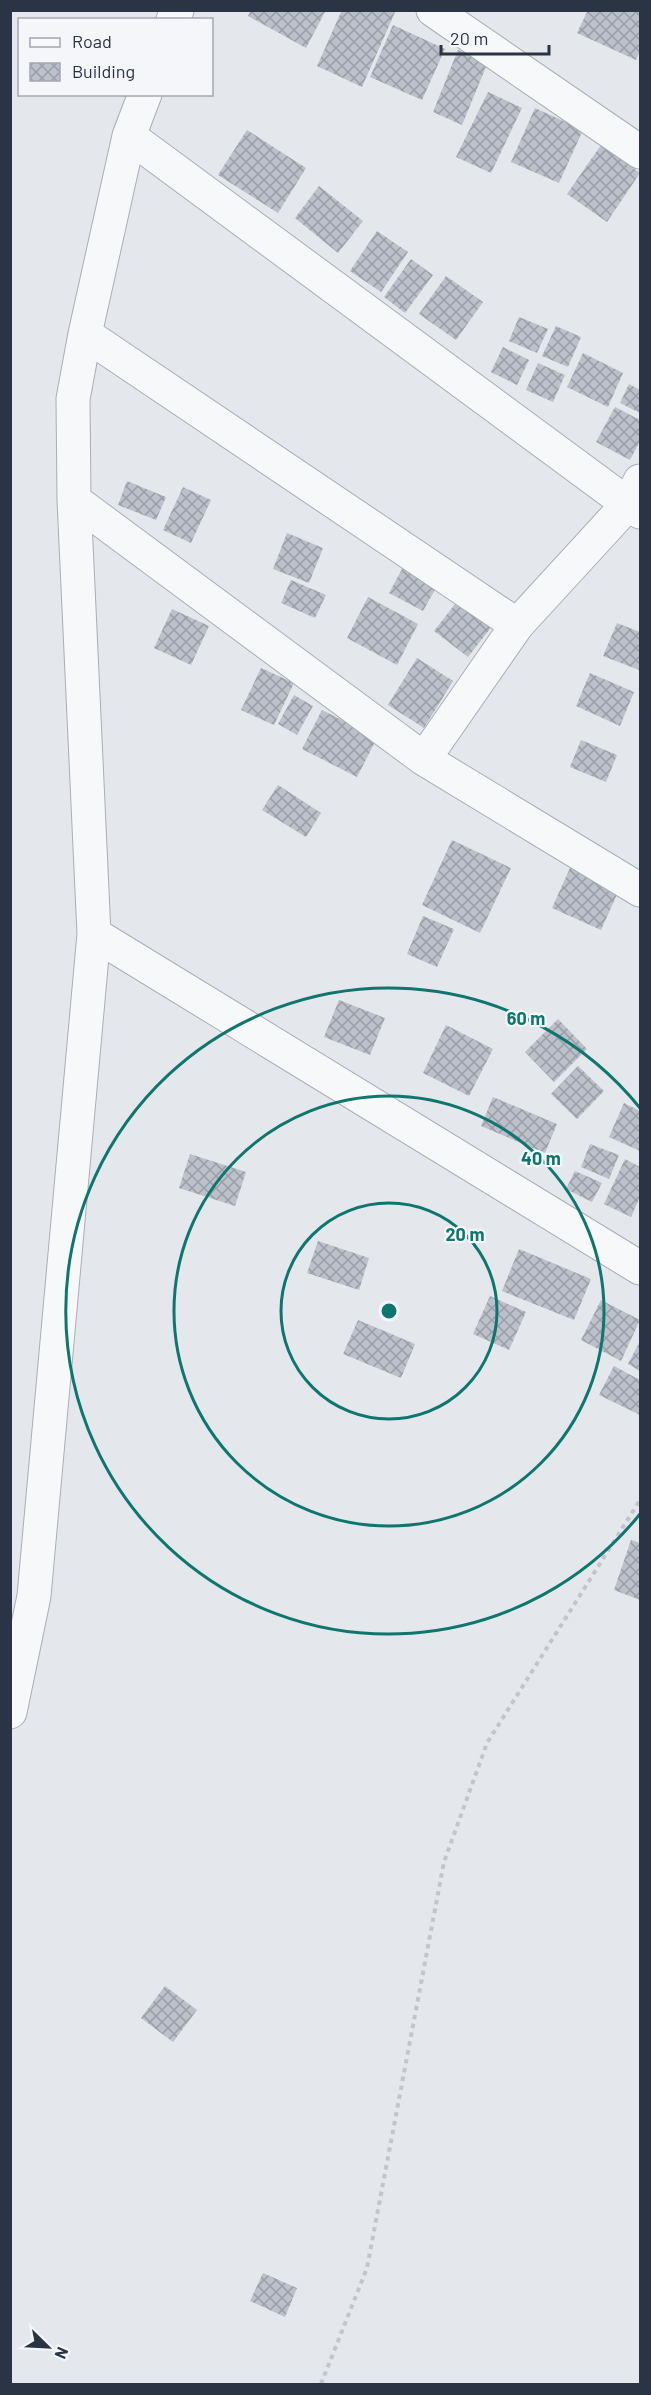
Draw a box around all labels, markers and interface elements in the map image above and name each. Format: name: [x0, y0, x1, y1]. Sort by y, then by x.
legend: [18, 18, 213, 96]
scale bar: [441, 18, 549, 56]
text: 20 m: [450, 27, 488, 49]
text: Road: [72, 30, 112, 52]
text: Building: [72, 60, 135, 82]
text: 60 m: [507, 1007, 545, 1029]
text: 40 m: [521, 1147, 561, 1169]
text: 20 m: [446, 1223, 484, 1245]
centre of rings: [379, 1301, 399, 1321]
north arrow: [18, 2317, 78, 2377]
text: N: [51, 2345, 73, 2362]

